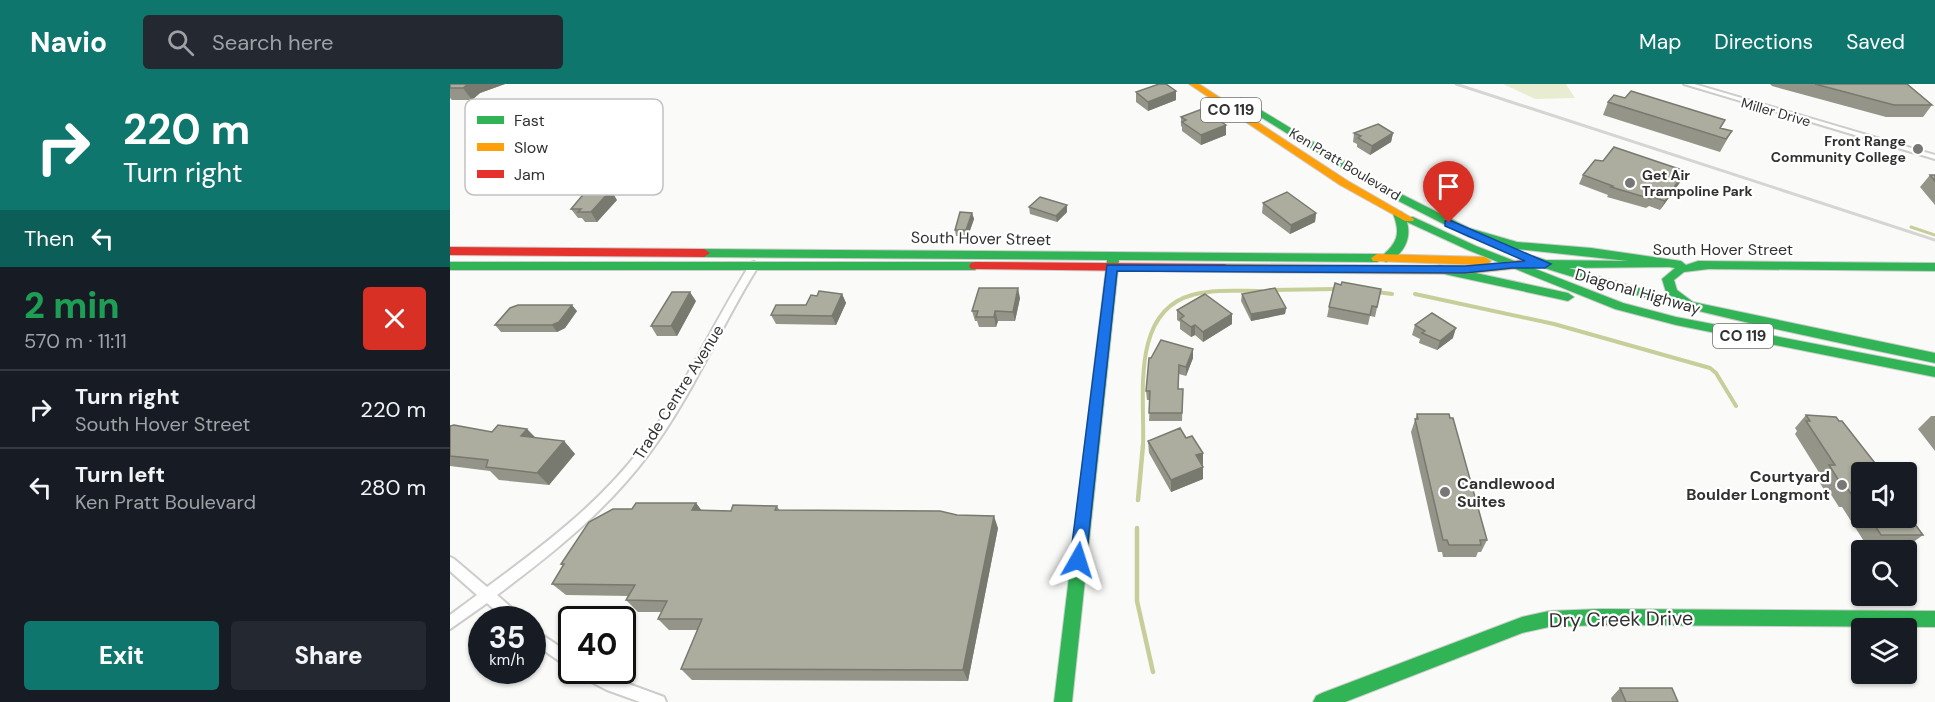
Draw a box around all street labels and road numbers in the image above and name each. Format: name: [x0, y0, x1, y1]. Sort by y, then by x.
street label: Miller Drive: [1739, 94, 1813, 131]
road number: CO 119: [1201, 98, 1261, 122]
street label: Ken Pratt Boulevard: [1286, 124, 1404, 204]
street label: South Hover Street: [911, 227, 1051, 250]
street label: South Hover Street: [1653, 239, 1793, 260]
street label: Diagonal Highway: [1573, 264, 1703, 319]
street label: Trade Centre Avenue: [628, 321, 729, 464]
road number: CO 119: [1713, 324, 1773, 348]
street label: Dry Creek Drive: [1549, 605, 1693, 633]

